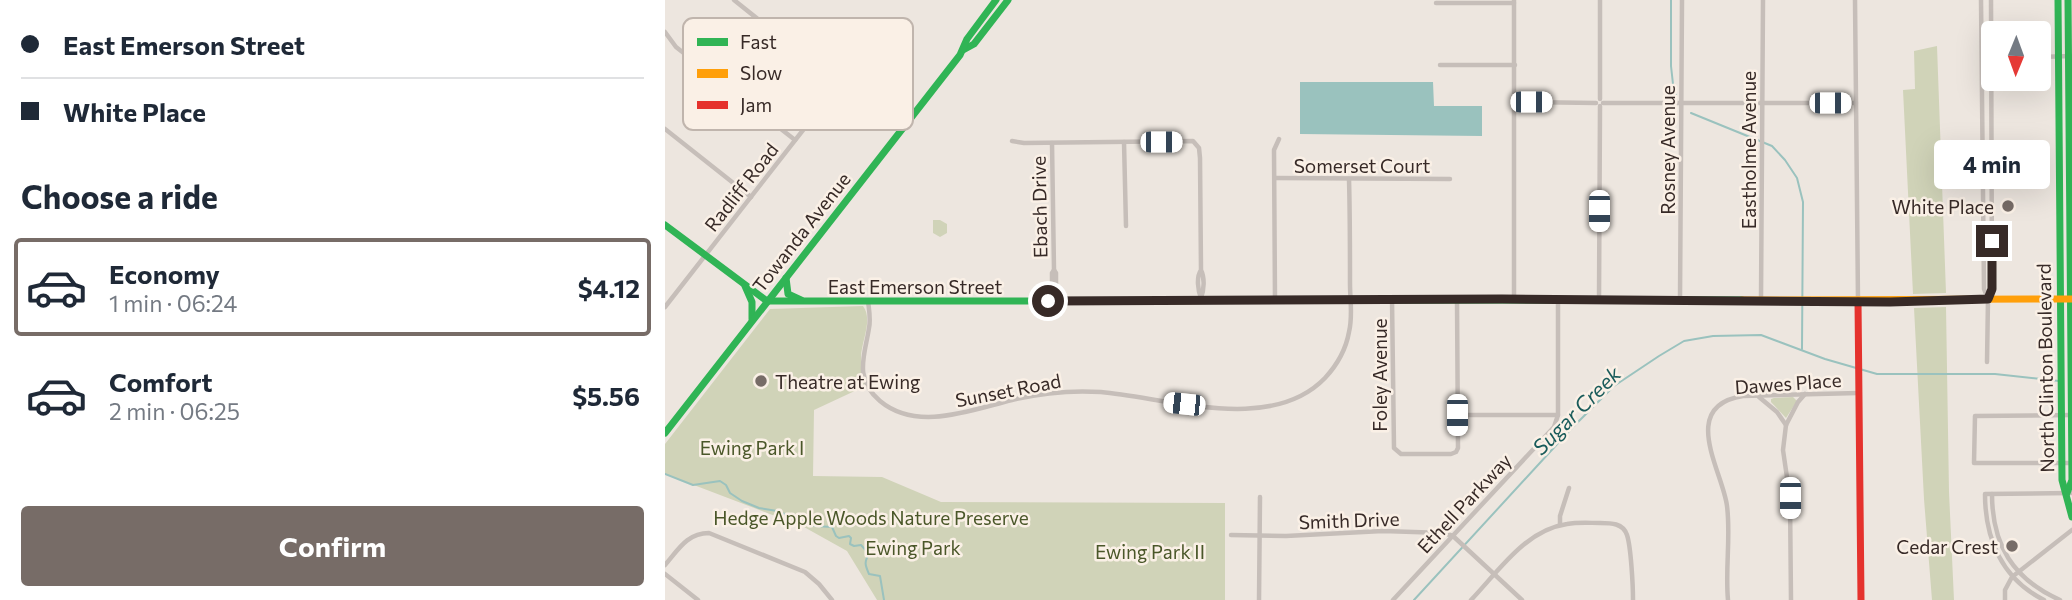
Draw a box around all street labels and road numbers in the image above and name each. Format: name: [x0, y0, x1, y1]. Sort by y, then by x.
street label: Eastholme Avenue: [1737, 71, 1760, 229]
street label: Rosney Avenue: [1656, 85, 1679, 215]
street label: Radliff Road: [699, 138, 783, 236]
street label: Somerset Court: [1294, 154, 1431, 177]
street label: Ebach Drive: [1027, 156, 1051, 258]
street label: Towanda Avenue: [747, 168, 855, 296]
street label: North Clinton Boulevard: [2032, 263, 2058, 473]
street label: East Emerson Street: [828, 275, 1003, 298]
street label: Foley Avenue: [1368, 318, 1391, 432]
street label: Dawes Place: [1734, 368, 1842, 398]
street label: Sunset Road: [953, 369, 1063, 411]
street label: Ethell Parkway: [1412, 448, 1516, 557]
street label: Smith Drive: [1298, 507, 1400, 533]

